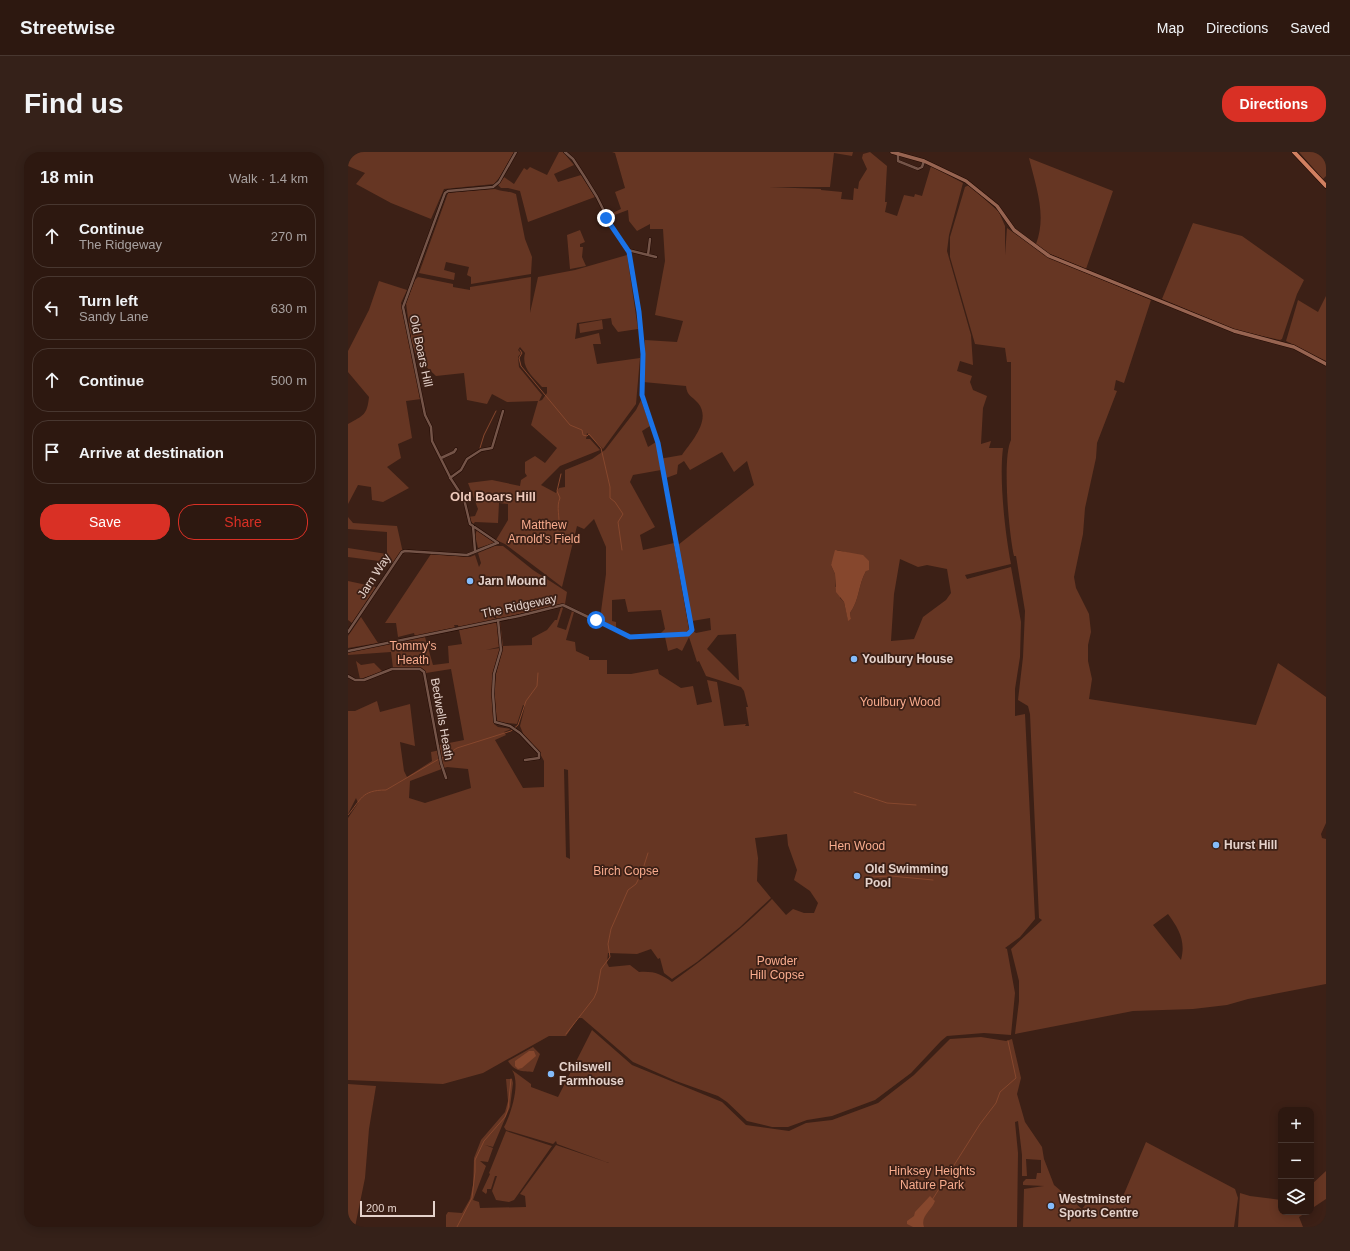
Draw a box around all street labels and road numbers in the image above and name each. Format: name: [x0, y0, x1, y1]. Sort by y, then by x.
street label: Old Boars Hill: [407, 314, 435, 388]
street label: Jarn Way: [354, 551, 394, 601]
street label: The Ridgeway: [480, 591, 558, 621]
street label: Bedwells Heath: [428, 677, 456, 761]

